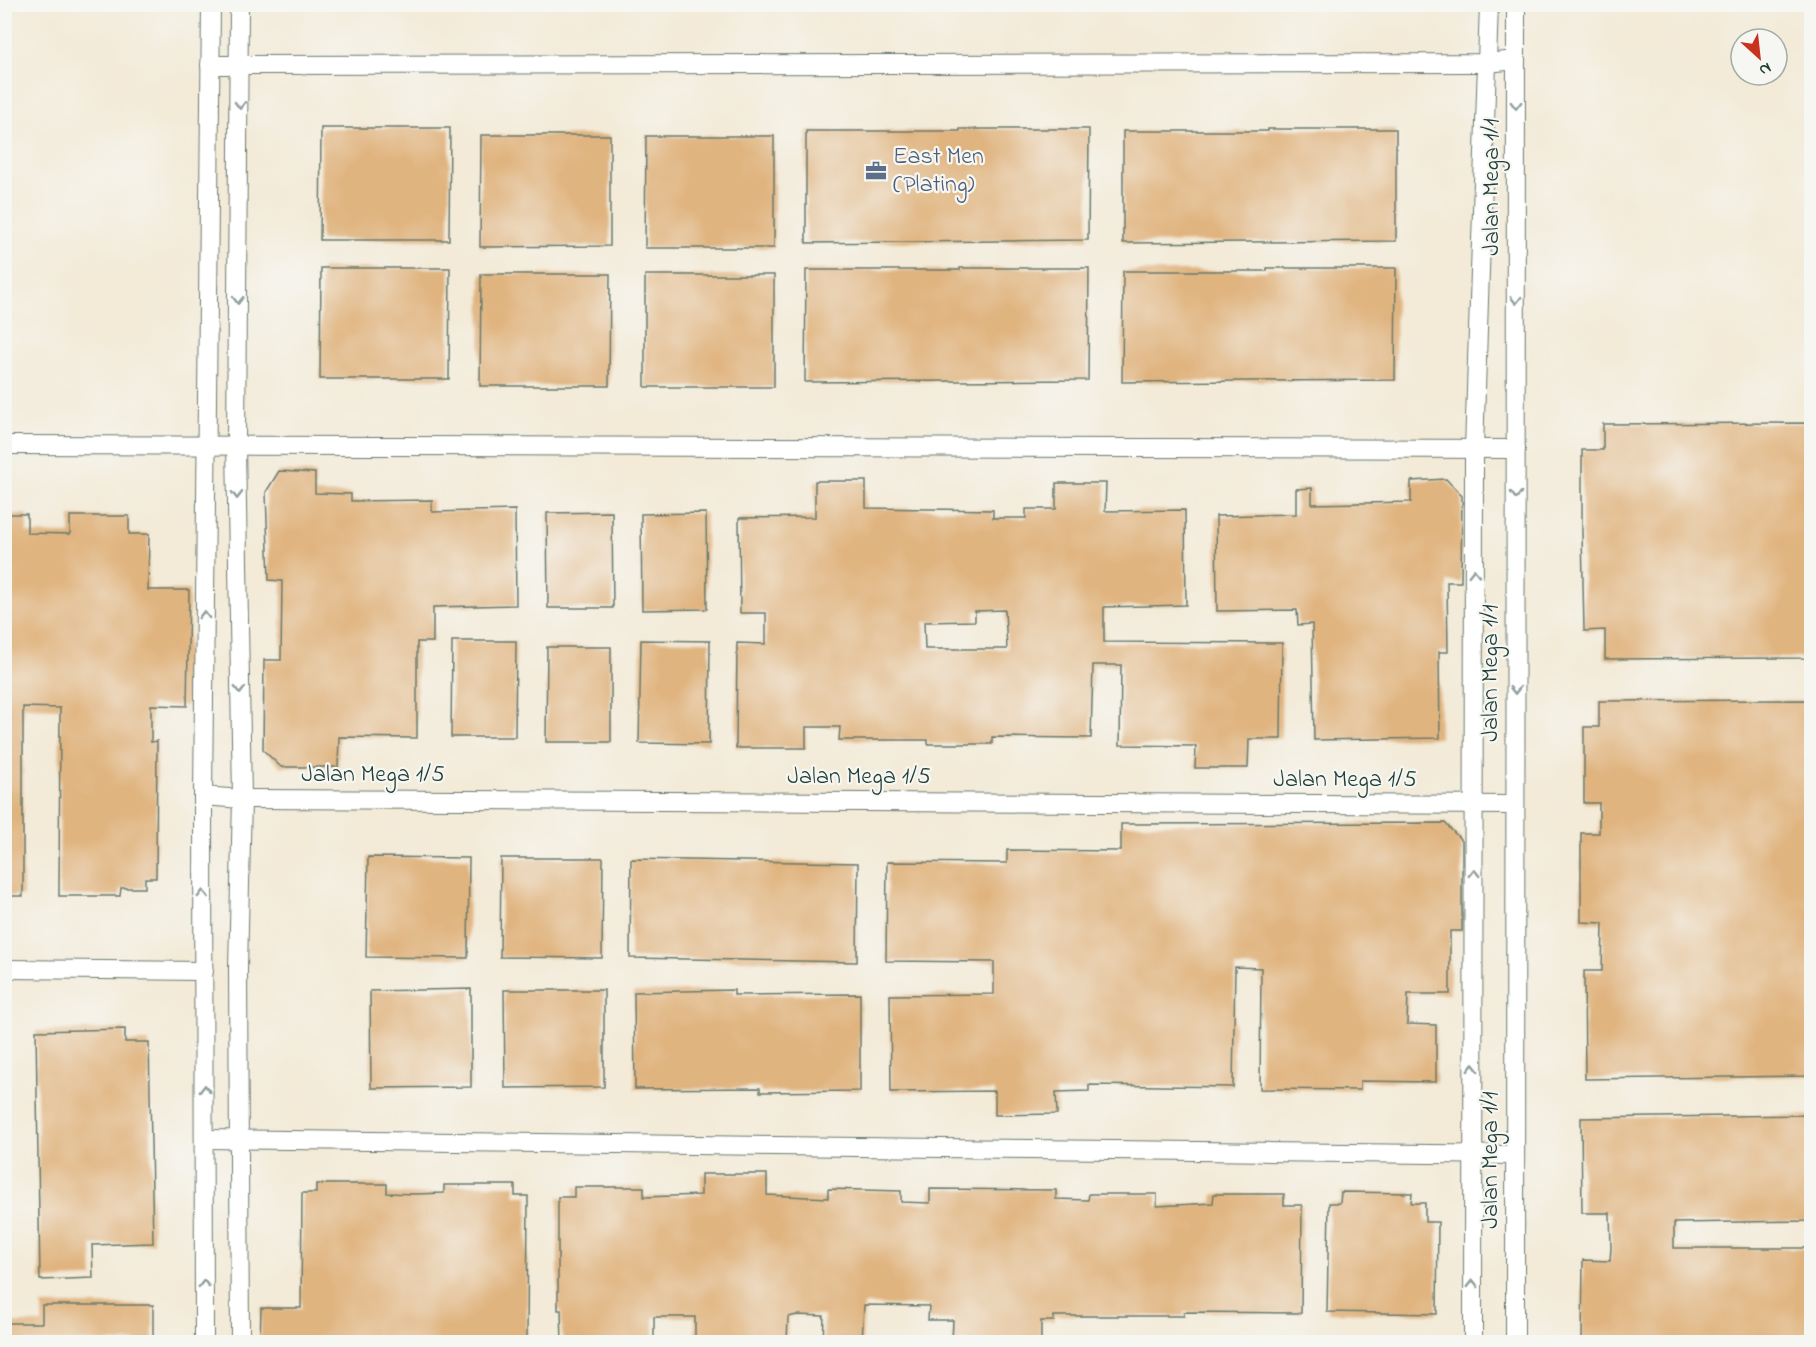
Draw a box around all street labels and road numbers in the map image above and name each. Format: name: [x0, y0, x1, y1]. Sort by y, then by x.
street label: Jalan Mega 1/1: [1475, 118, 1510, 256]
street label: Jalan Mega 1/1: [1474, 604, 1509, 742]
street label: Jalan Mega 1/5: [301, 758, 445, 793]
street label: Jalan Mega 1/5: [787, 760, 931, 795]
street label: Jalan Mega 1/5: [1273, 763, 1417, 798]
street label: Jalan Mega 1/1: [1474, 1091, 1509, 1229]

